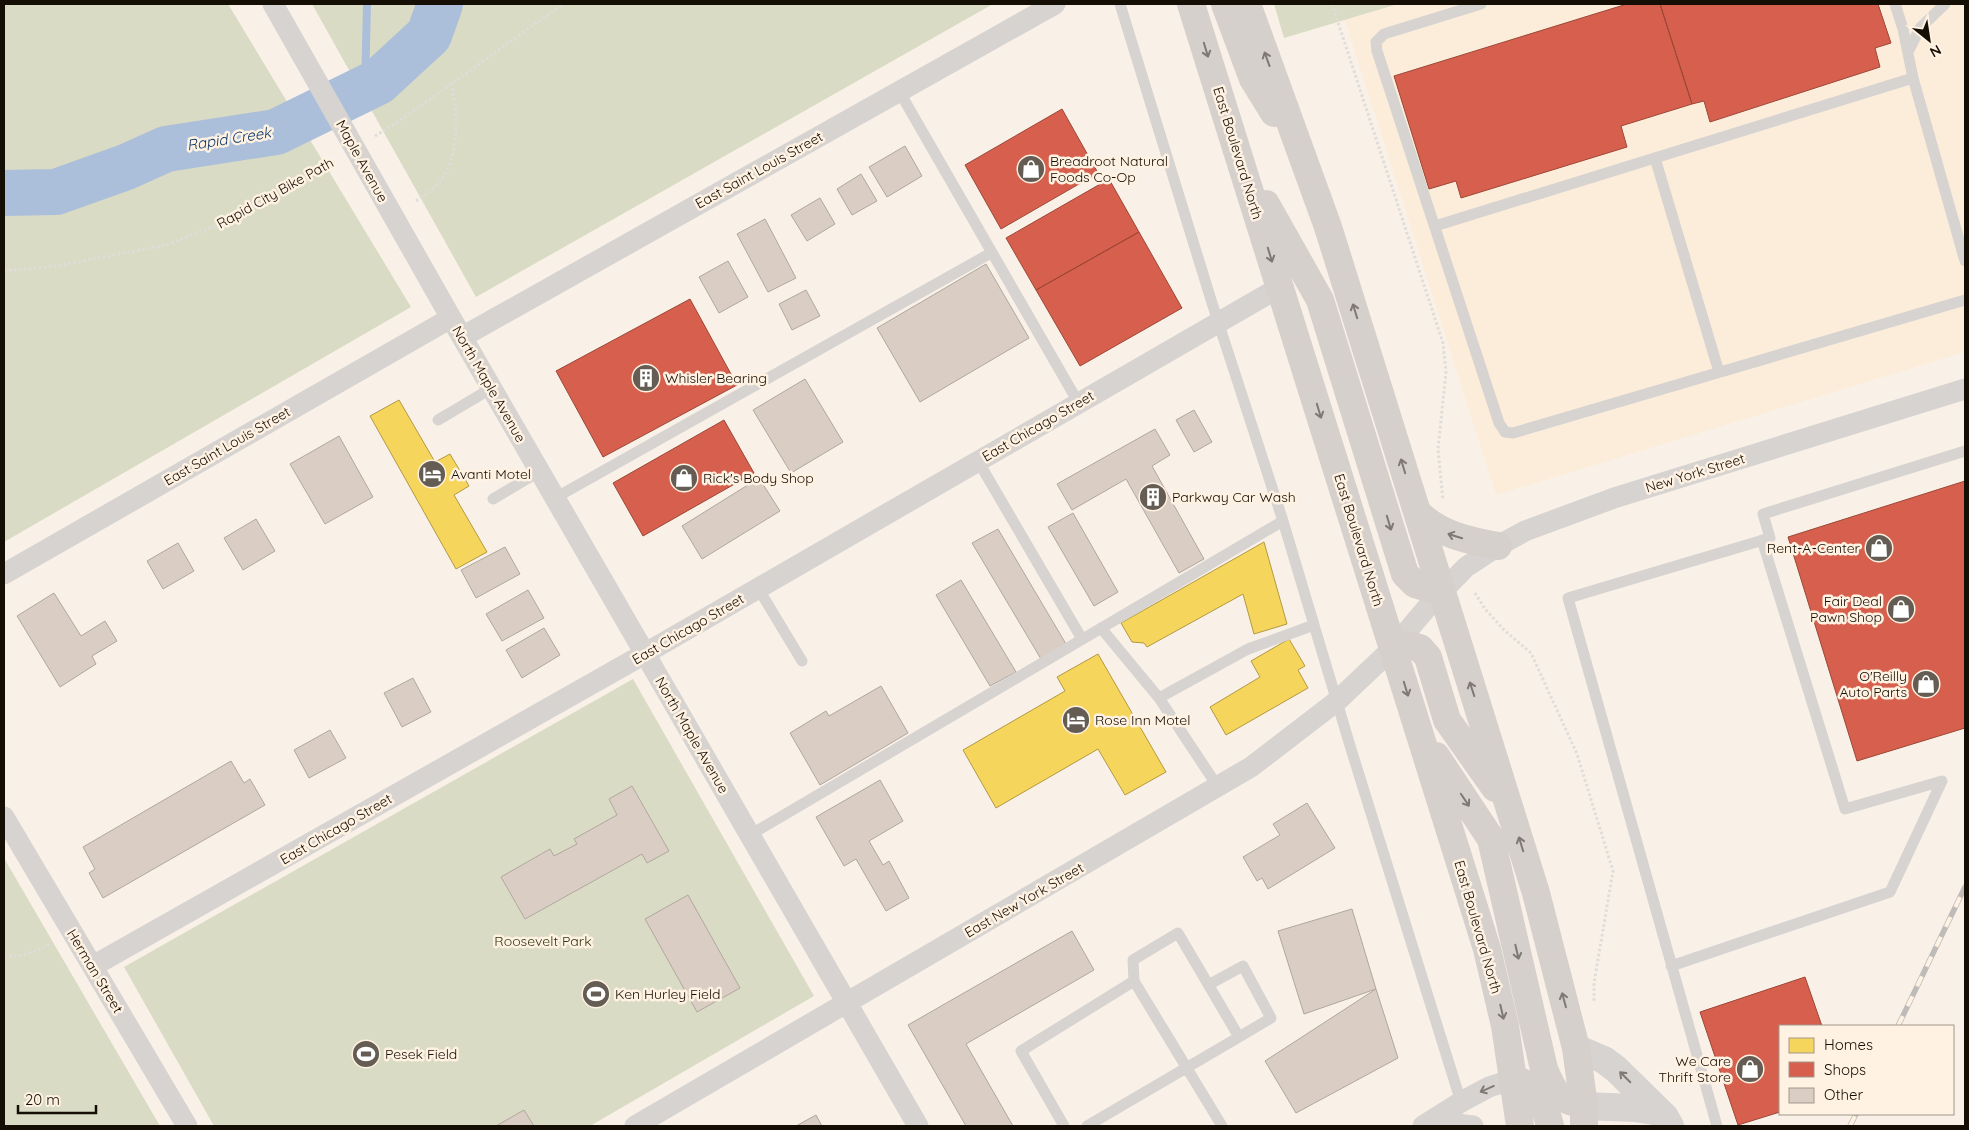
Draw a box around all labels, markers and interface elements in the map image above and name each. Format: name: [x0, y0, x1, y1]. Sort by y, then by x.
north arrow: [1904, 15, 1954, 65]
text: N: [1927, 41, 1944, 62]
one-way arrow: [1202, 42, 1211, 58]
one-way arrow: [1262, 52, 1271, 67]
street label: East Boulevard North: [1209, 84, 1267, 222]
street label: Maple Avenue: [332, 117, 392, 205]
water label: Rapid Creek: [186, 122, 274, 155]
street label: East Saint Louis Street: [692, 127, 826, 213]
place label: Breadroot Natural Foods Co-Op: [1050, 152, 1168, 186]
street label: Rapid City Bike Path: [213, 153, 337, 233]
shop icon: Breadroot Natural Foods Co-Op: [1016, 154, 1046, 184]
one-way arrow: [1266, 247, 1276, 263]
one-way arrow: [1349, 304, 1359, 320]
street label: North Maple Avenue: [448, 322, 530, 446]
building icon: Whisler Bearing: [631, 363, 661, 393]
place label: Whisler Bearing: [665, 369, 767, 387]
street label: East Chicago Street: [979, 386, 1097, 465]
street label: East Saint Louis Street: [161, 402, 294, 490]
one-way arrow: [1314, 402, 1324, 418]
street label: New York Street: [1643, 449, 1747, 497]
hotel icon: Avanti Motel: [417, 459, 447, 489]
one-way arrow: [1398, 459, 1408, 475]
shop icon: Rick's Body Shop: [669, 463, 699, 493]
place label: Avanti Motel: [451, 465, 531, 483]
place label: Rick's Body Shop: [703, 469, 814, 487]
street label: East Boulevard North: [1330, 471, 1388, 609]
building icon: Parkway Car Wash: [1138, 482, 1168, 512]
place label: Parkway Car Wash: [1172, 488, 1296, 506]
one-way arrow: [1384, 514, 1394, 530]
one-way arrow: [1447, 531, 1463, 540]
shop icon: Rent-A-Center: [1864, 533, 1894, 563]
place label: Rent-A-Center: [1767, 539, 1861, 557]
street label: East Chicago Street: [629, 589, 747, 668]
place label: Fair Deal Pawn Shop: [1810, 592, 1882, 626]
shop icon: Fair Deal Pawn Shop: [1886, 594, 1916, 624]
place label: O'Reilly Auto Parts: [1839, 667, 1907, 701]
shop icon: O'Reilly Auto Parts: [1911, 669, 1941, 699]
street label: North Maple Avenue: [651, 673, 733, 797]
one-way arrow: [1401, 681, 1411, 697]
one-way arrow: [1466, 681, 1476, 697]
hotel icon: Rose Inn Motel: [1061, 705, 1091, 735]
place label: Rose Inn Motel: [1095, 711, 1190, 729]
street label: East Chicago Street: [277, 789, 395, 868]
one-way arrow: [1460, 793, 1470, 807]
one-way arrow: [1515, 836, 1525, 852]
street label: East New York Street: [961, 858, 1087, 941]
street label: East Boulevard North: [1450, 858, 1506, 996]
street label: Herman Street: [63, 926, 127, 1016]
park label: Roosevelt Park: [494, 932, 592, 950]
one-way arrow: [1513, 943, 1522, 959]
sports icon: Ken Hurley Field: [581, 979, 611, 1009]
place label: Ken Hurley Field: [615, 985, 721, 1003]
one-way arrow: [1559, 993, 1568, 1009]
one-way arrow: [1498, 1003, 1507, 1019]
legend: [1779, 1025, 1954, 1115]
text: Homes: [1824, 1035, 1873, 1054]
sports icon: Pesek Field: [351, 1039, 381, 1069]
place label: Pesek Field: [385, 1045, 457, 1063]
place label: We Care Thrift Store: [1659, 1052, 1731, 1086]
shop icon: We Care Thrift Store: [1735, 1054, 1765, 1084]
text: Shops: [1824, 1060, 1866, 1079]
one-way arrow: [1619, 1071, 1631, 1083]
scale bar: [18, 1082, 95, 1114]
one-way arrow: [1480, 1084, 1495, 1094]
text: Other: [1824, 1085, 1864, 1104]
text: 20 m: [25, 1090, 60, 1109]

